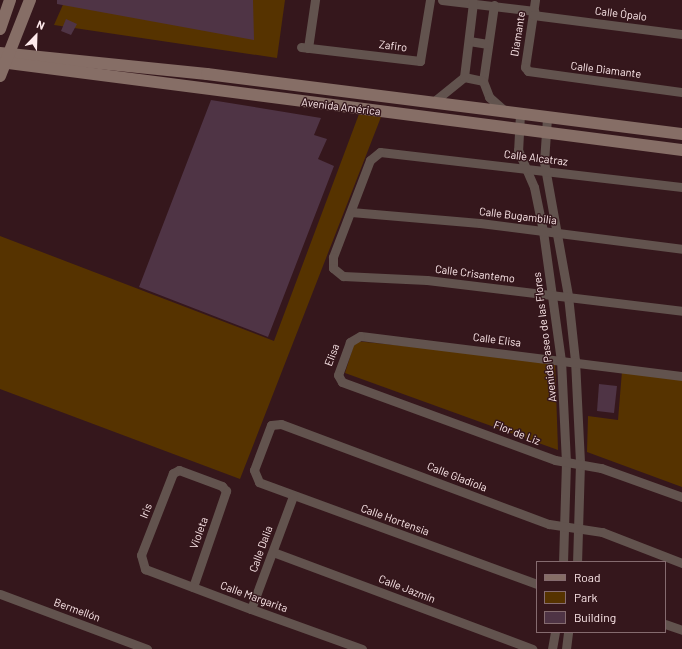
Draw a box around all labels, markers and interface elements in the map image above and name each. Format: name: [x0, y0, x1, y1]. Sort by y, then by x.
street label: Calle Ópalo: [594, 4, 648, 24]
street label: Diamante: [508, 10, 528, 58]
north arrow: [16, 16, 56, 56]
text: N: [35, 17, 47, 32]
street label: Zafiro: [378, 38, 408, 54]
street label: Calle Diamante: [570, 59, 642, 81]
street label: Avenida América: [301, 96, 381, 118]
street label: Calle Alcatraz: [503, 148, 569, 168]
street label: Calle Bugambilia: [478, 205, 558, 227]
street label: Calle Crisantemo: [434, 263, 516, 285]
street label: Avenida Paseo de las Flores: [530, 271, 560, 403]
street label: Calle Elisa: [472, 331, 522, 349]
street label: Elisa: [322, 342, 342, 368]
street label: Flor de Liz: [492, 418, 542, 448]
street label: Calle Gladiola: [425, 460, 489, 494]
street label: Calle Hortensia: [359, 501, 431, 539]
street label: Iris: [137, 502, 155, 520]
street label: Violeta: [187, 515, 211, 551]
street label: Calle Dalia: [246, 524, 276, 574]
legend: [536, 561, 666, 633]
text: Road: [574, 570, 601, 584]
street label: Calle Jazmín: [377, 572, 437, 606]
street label: Calle Margarita: [219, 579, 289, 615]
text: Park: [574, 590, 598, 604]
street label: Bermellón: [52, 595, 102, 625]
text: Building: [574, 610, 616, 624]

